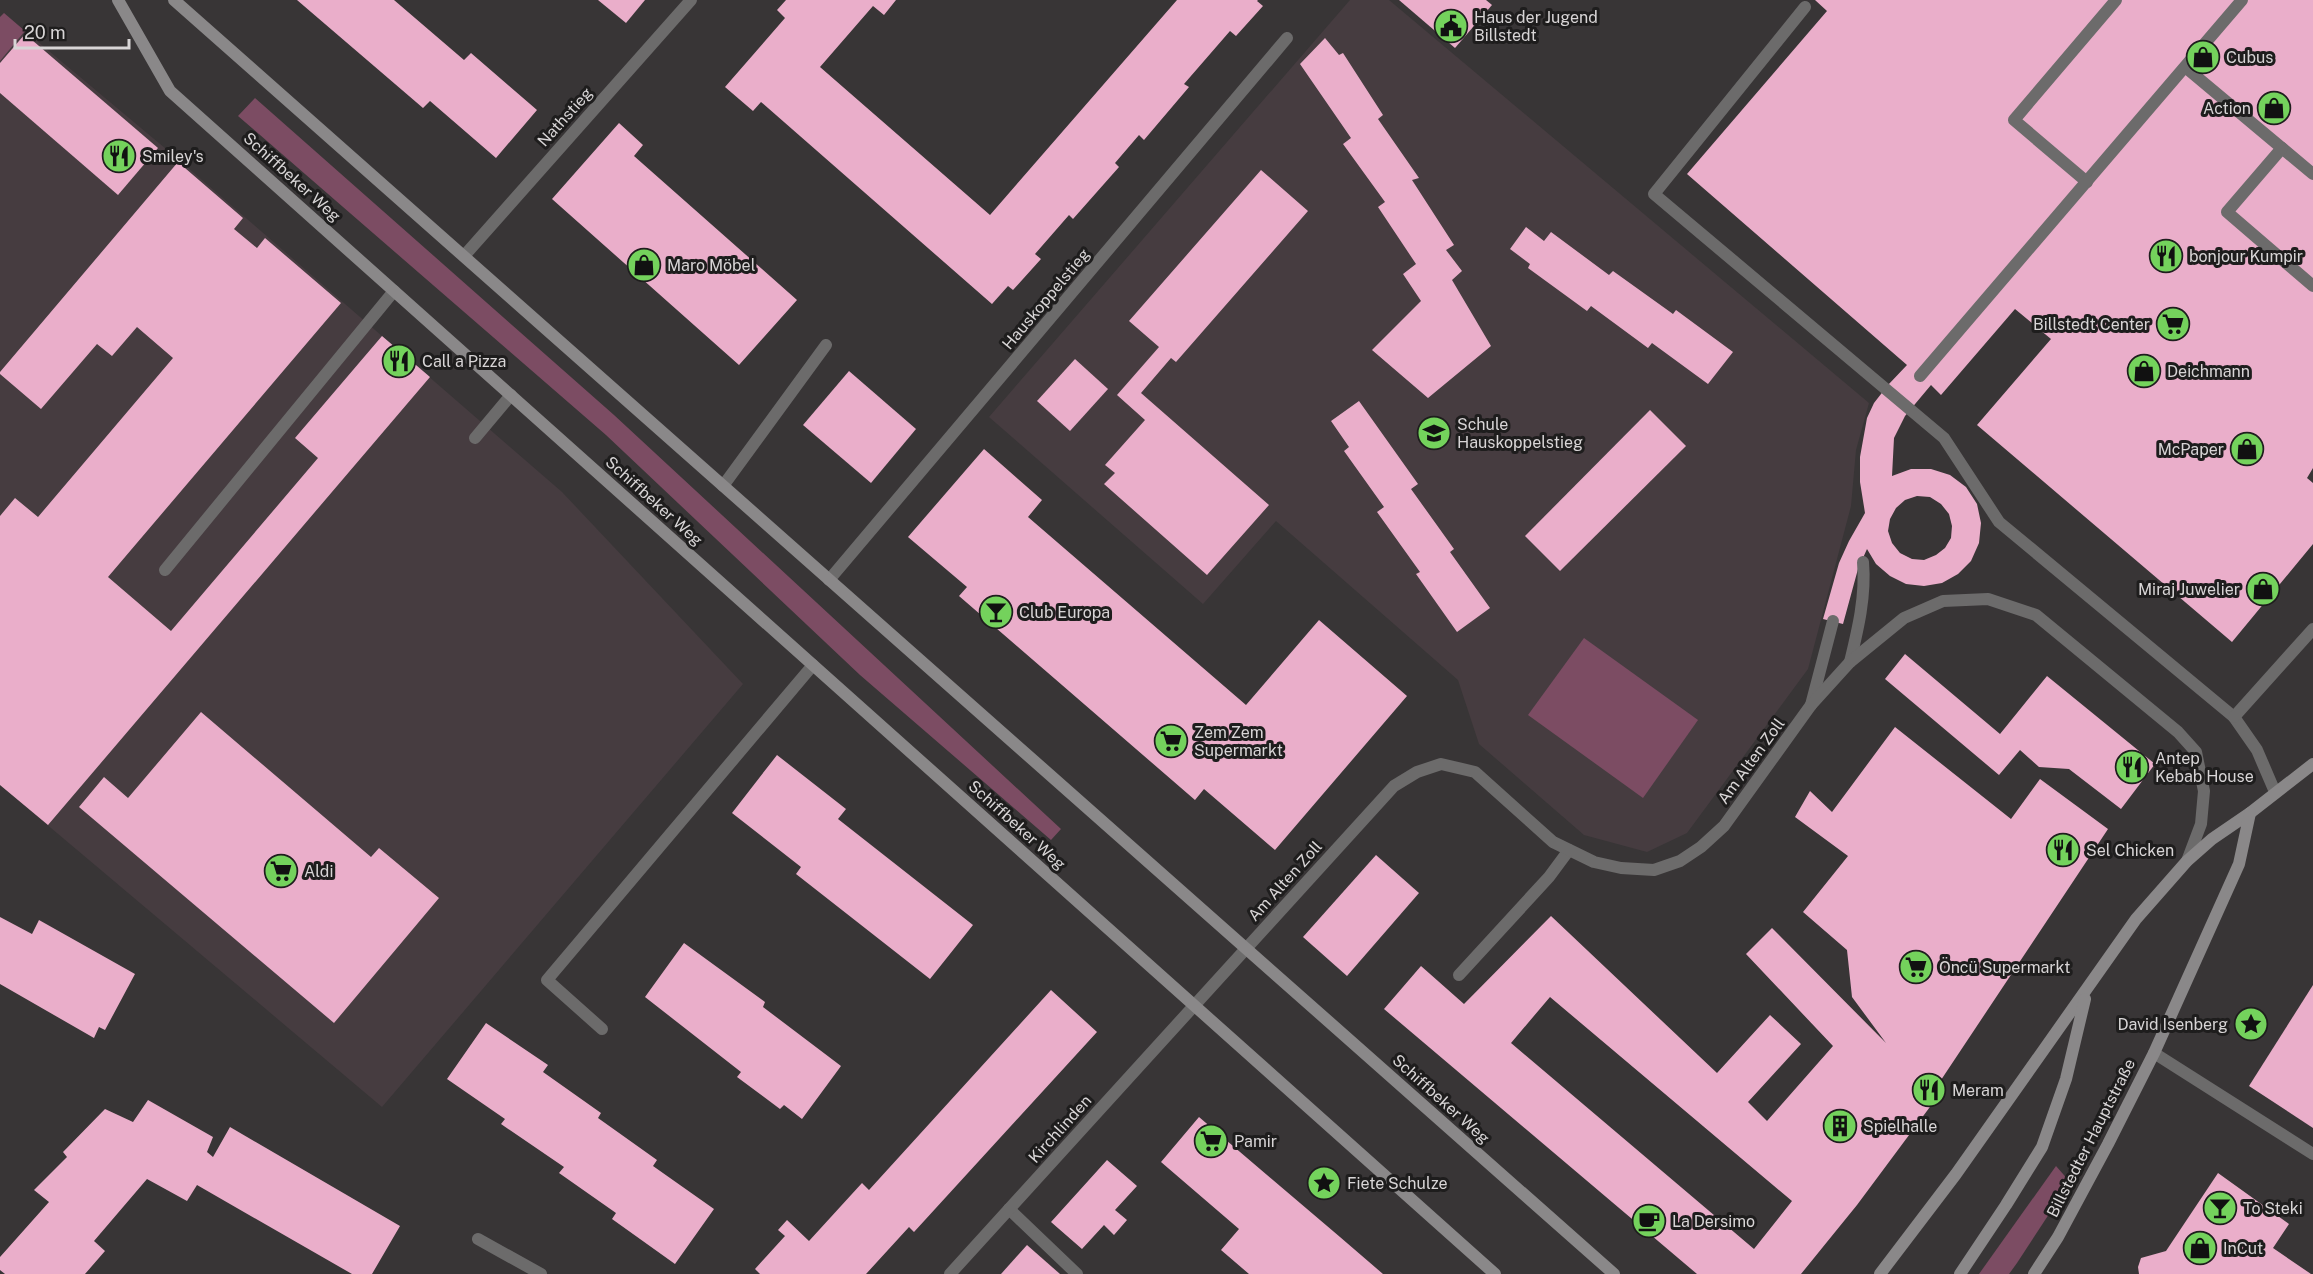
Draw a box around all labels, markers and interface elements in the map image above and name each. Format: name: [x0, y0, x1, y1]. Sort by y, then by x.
public building icon: Haus der Jugend Billstedt: [1433, 8, 1469, 44]
place label: Haus der Jugend Billstedt: [1474, 8, 1598, 45]
scale bar: [15, 12, 129, 50]
text: 20 m: [24, 22, 66, 43]
shop icon: Cubus: [2185, 39, 2221, 75]
place label: Cubus: [2226, 48, 2273, 67]
street label: Nathstieg: [534, 84, 596, 150]
shop icon: Action: [2256, 90, 2292, 126]
place label: Action: [2203, 99, 2251, 118]
street label: Schiffbeker Weg: [239, 128, 345, 226]
restaurant icon: Smiley's: [101, 138, 137, 174]
place label: Smiley's: [142, 147, 204, 166]
restaurant icon: bonjour Kumpir: [2148, 238, 2184, 274]
street label: Hauskoppelstieg: [998, 245, 1094, 353]
shop icon: Maro Möbel: [626, 247, 662, 283]
place label: bonjour Kumpir: [2189, 247, 2303, 266]
place label: Maro Möbel: [667, 256, 756, 275]
supermarket icon: Billstedt Center: [2155, 306, 2191, 342]
place label: Billstedt Center: [2033, 315, 2150, 334]
restaurant icon: Call a Pizza: [381, 343, 417, 379]
place label: Call a Pizza: [422, 352, 506, 371]
shop icon: Deichmann: [2126, 353, 2162, 389]
place label: Deichmann: [2167, 362, 2250, 381]
school or university icon: Schule Hauskoppelstieg: [1416, 415, 1452, 451]
place label: Schule Hauskoppelstieg: [1457, 415, 1583, 452]
shop icon: McPaper: [2229, 431, 2265, 467]
place label: McPaper: [2158, 440, 2224, 459]
street label: Schiffbeker Weg: [601, 452, 707, 550]
shop icon: Miraj Juwelier: [2245, 571, 2281, 607]
place label: Miraj Juwelier: [2138, 580, 2240, 599]
bar icon: Club Europa: [978, 594, 1014, 630]
place label: Club Europa: [1019, 603, 1110, 622]
street label: Am Alten Zoll: [1714, 714, 1789, 808]
supermarket icon: Zem Zem Supermarkt: [1153, 723, 1189, 759]
place label: Zem Zem Supermarkt: [1194, 723, 1283, 760]
restaurant icon: Antep Kebab House: [2114, 749, 2150, 785]
place label: Antep Kebab House: [2155, 749, 2254, 786]
street label: Schiffbeker Weg: [964, 776, 1070, 874]
restaurant icon: Sel Chicken: [2045, 832, 2081, 868]
street label: Am Alten Zoll: [1244, 837, 1326, 925]
place label: Sel Chicken: [2086, 841, 2174, 860]
supermarket icon: Aldi: [263, 853, 299, 889]
place label: Aldi: [304, 862, 333, 881]
supermarket icon: Öncü Supermarkt: [1898, 949, 1934, 985]
place label: Öncü Supermarkt: [1939, 957, 2071, 977]
place icon: David Isenberg: [2233, 1006, 2269, 1042]
place label: David Isenberg: [2117, 1015, 2228, 1034]
street label: Schiffbeker Weg: [1388, 1050, 1494, 1148]
street label: Billstedter Hauptstraße: [2043, 1056, 2139, 1220]
restaurant icon: Meram: [1911, 1072, 1947, 1108]
place label: Meram: [1952, 1081, 2004, 1100]
street label: Kirchlinden: [1025, 1091, 1095, 1167]
building icon: Spielhalle: [1822, 1108, 1858, 1144]
place label: Spielhalle: [1863, 1117, 1937, 1136]
supermarket icon: Pamir: [1193, 1123, 1229, 1159]
place label: Pamir: [1234, 1132, 1277, 1151]
place icon: Fiete Schulze: [1306, 1165, 1342, 1201]
place label: Fiete Schulze: [1347, 1174, 1448, 1193]
bar icon: To Steki: [2202, 1190, 2238, 1226]
place label: To Steki: [2243, 1199, 2303, 1218]
cafe icon: La Dersimo: [1631, 1203, 1667, 1239]
place label: La Dersimo: [1672, 1212, 1755, 1231]
shop icon: InCut: [2182, 1230, 2218, 1266]
place label: InCut: [2223, 1239, 2263, 1258]

